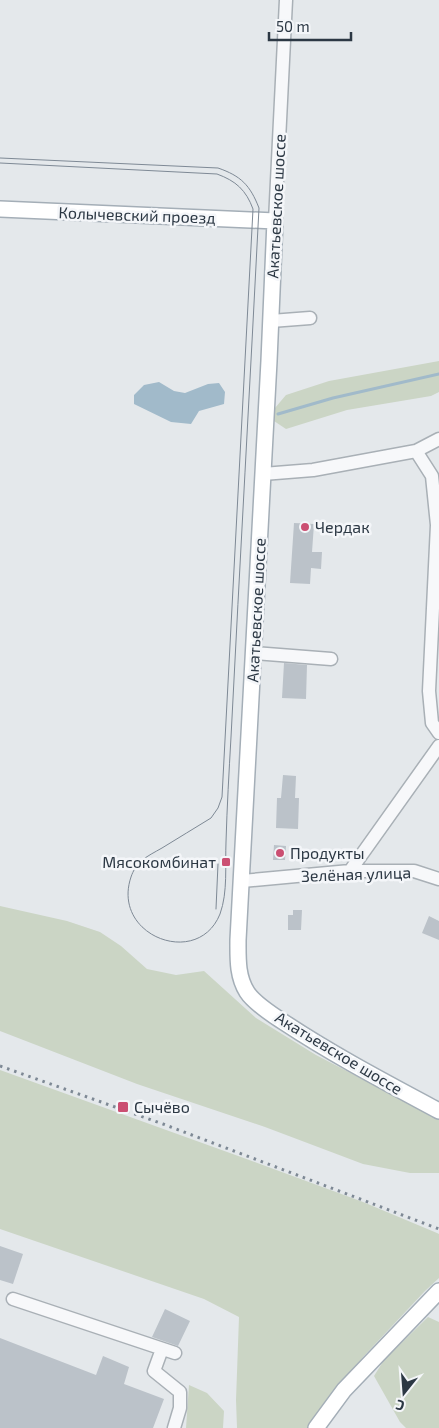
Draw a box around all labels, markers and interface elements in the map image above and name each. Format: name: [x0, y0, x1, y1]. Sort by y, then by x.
scale bar: [269, 10, 352, 42]
text: 50 m: [276, 17, 310, 35]
street label: Акатьевское шоссе: [262, 133, 289, 279]
street label: Колычевский проезд: [58, 202, 216, 227]
place label: Чердак: [315, 517, 370, 536]
marker: Чердак: [299, 521, 311, 533]
street label: Акатьевское шоссе: [242, 537, 269, 683]
place label: Продукты: [290, 843, 365, 863]
marker: Продукты: [274, 847, 286, 859]
place label: Мясокомбинат: [102, 852, 216, 871]
marker: Мясокомбинат: [220, 856, 232, 868]
street label: Зелёная улица: [301, 862, 411, 886]
street label: Акатьевское шоссе: [272, 1007, 406, 1098]
place label: Сычёво: [134, 1097, 190, 1116]
marker: Сычёво: [116, 1100, 130, 1114]
north arrow: [379, 1368, 429, 1418]
text: С: [394, 1397, 406, 1415]

